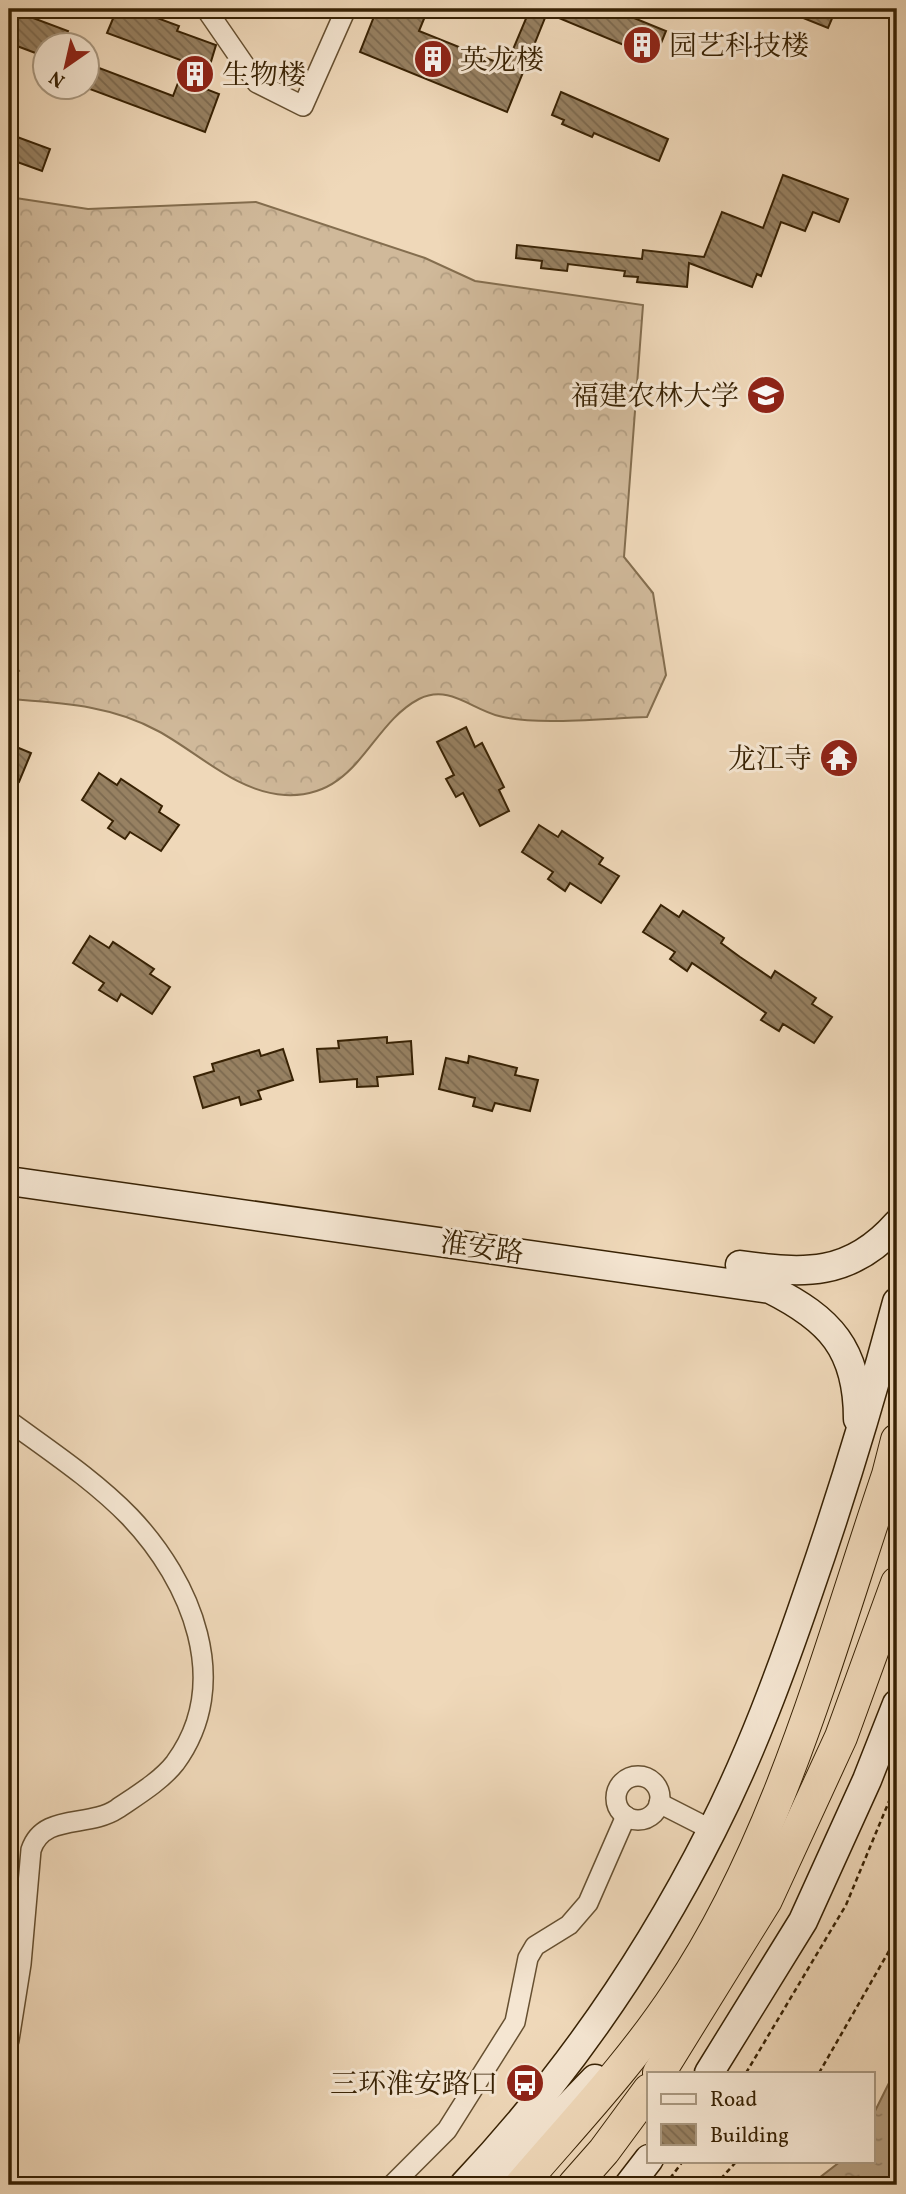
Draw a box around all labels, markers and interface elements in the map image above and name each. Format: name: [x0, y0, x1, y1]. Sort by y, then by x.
building icon: 园艺科技楼: [621, 24, 663, 66]
place label: 园艺科技楼: [669, 28, 809, 67]
north arrow: [32, 32, 102, 102]
building icon: 英龙楼: [412, 38, 454, 80]
place label: 英龙楼: [460, 42, 544, 81]
building icon: 生物楼: [174, 53, 216, 95]
place label: 生物楼: [222, 57, 306, 96]
text: N: [44, 64, 71, 93]
school or university icon: 福建农林大学: [745, 374, 787, 416]
place label: 福建农林大学: [571, 378, 739, 417]
temple icon: 龙江寺: [818, 737, 860, 779]
place label: 龙江寺: [728, 741, 812, 780]
street label: 淮安路: [437, 1224, 526, 1275]
bus stop icon: 三环淮安路口: [504, 2062, 546, 2104]
place label: 三环淮安路口: [330, 2066, 498, 2105]
legend: [647, 2072, 874, 2162]
text: Road: [710, 2086, 757, 2115]
text: Building: [710, 2122, 789, 2151]

